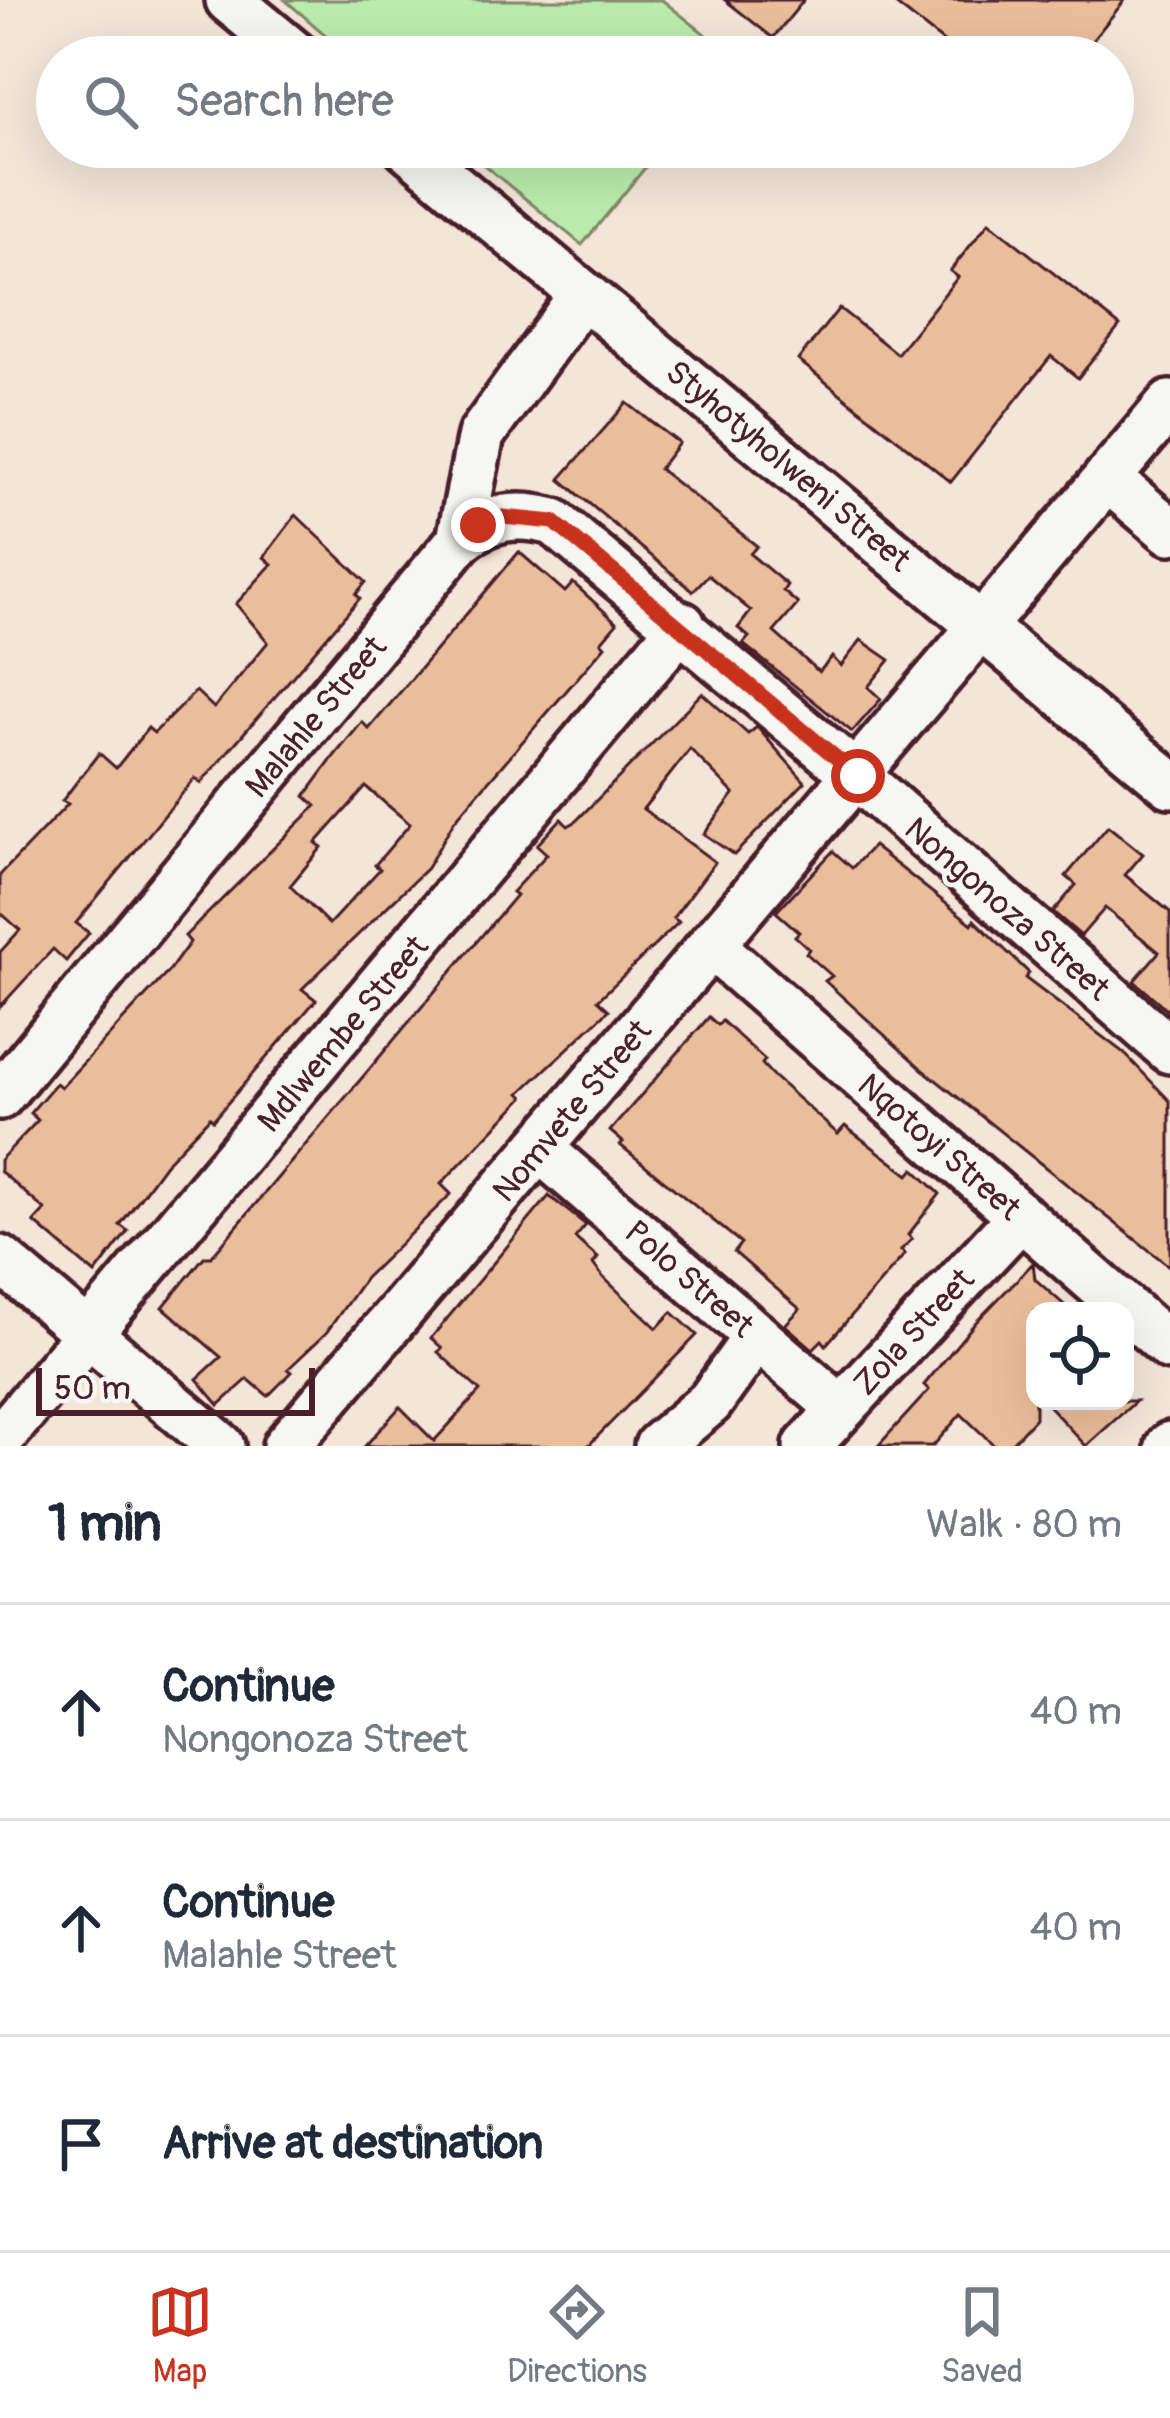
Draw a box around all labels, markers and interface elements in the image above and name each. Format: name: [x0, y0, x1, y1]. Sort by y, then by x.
search box: [36, 36, 1134, 168]
icon: search: [78, 69, 144, 135]
text: Search here: [174, 74, 394, 130]
street label: Styhotyholweni Street: [657, 352, 919, 581]
route end: [451, 498, 505, 552]
street label: Malahle Street: [237, 627, 396, 806]
route start: [831, 749, 885, 803]
street label: Nongonoza Street: [896, 809, 1119, 1010]
street label: Mdlwembe Street: [249, 927, 438, 1141]
street label: Nomvete Street: [484, 1011, 661, 1211]
street label: Nqotoyi Street: [849, 1065, 1030, 1230]
street label: Polo Street: [616, 1212, 763, 1347]
street label: Zola Street: [845, 1259, 984, 1404]
map controls: [1026, 1302, 1134, 1410]
button: locate: [1026, 1302, 1134, 1410]
scale bar: [36, 1362, 315, 1415]
text: 50 m: [54, 1368, 131, 1409]
text: 1 min: [48, 1492, 162, 1556]
text: Walk · 80 m: [926, 1500, 1122, 1549]
text: Continue: [162, 1659, 335, 1715]
icon: ahead: [48, 1679, 114, 1745]
text: 40 m: [1030, 1687, 1122, 1736]
text: Nongonoza Street: [162, 1715, 468, 1764]
text: Continue: [162, 1875, 335, 1931]
icon: ahead: [48, 1895, 114, 1961]
text: 40 m: [1030, 1903, 1122, 1952]
text: Malahle Street: [162, 1931, 397, 1980]
icon: arrive: [48, 2111, 114, 2177]
text: Arrive at destination: [162, 2116, 543, 2172]
tab: Map: [147, 2279, 213, 2392]
tab: Directions: [507, 2279, 647, 2392]
tab: Saved: [941, 2279, 1023, 2392]

